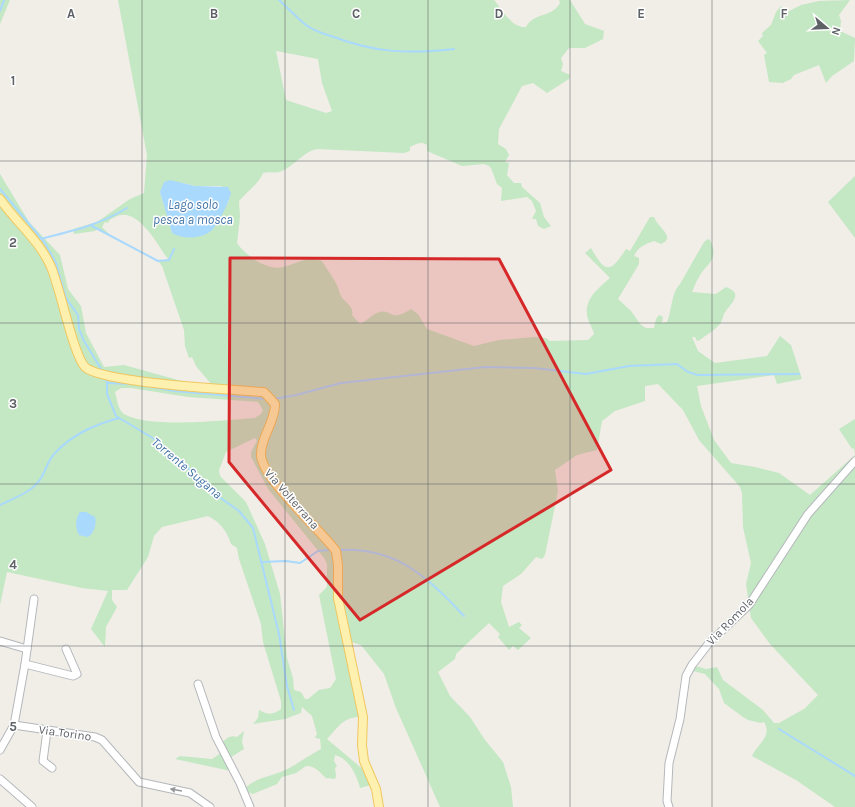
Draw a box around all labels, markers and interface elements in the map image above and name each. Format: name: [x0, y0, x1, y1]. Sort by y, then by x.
text: A: [67, 6, 75, 21]
text: B: [210, 6, 218, 21]
text: C: [352, 6, 360, 21]
text: D: [495, 6, 504, 21]
text: E: [637, 6, 645, 21]
text: F: [780, 6, 788, 21]
north arrow: [807, 8, 847, 48]
text: N: [829, 25, 843, 37]
text: 1: [11, 73, 15, 88]
water label: Lago solo pesca a mosca: [153, 197, 233, 227]
text: 2: [9, 235, 17, 250]
text: 3: [9, 396, 17, 411]
water label: Torrente Sugana: [149, 434, 226, 502]
street label: Via Volterrana: [262, 466, 322, 532]
text: 4: [9, 557, 17, 572]
street label: Via Romola: [704, 594, 756, 648]
text: 5: [9, 719, 17, 734]
street label: Via Torino: [38, 722, 92, 744]
one-way arrow: [170, 787, 182, 793]

